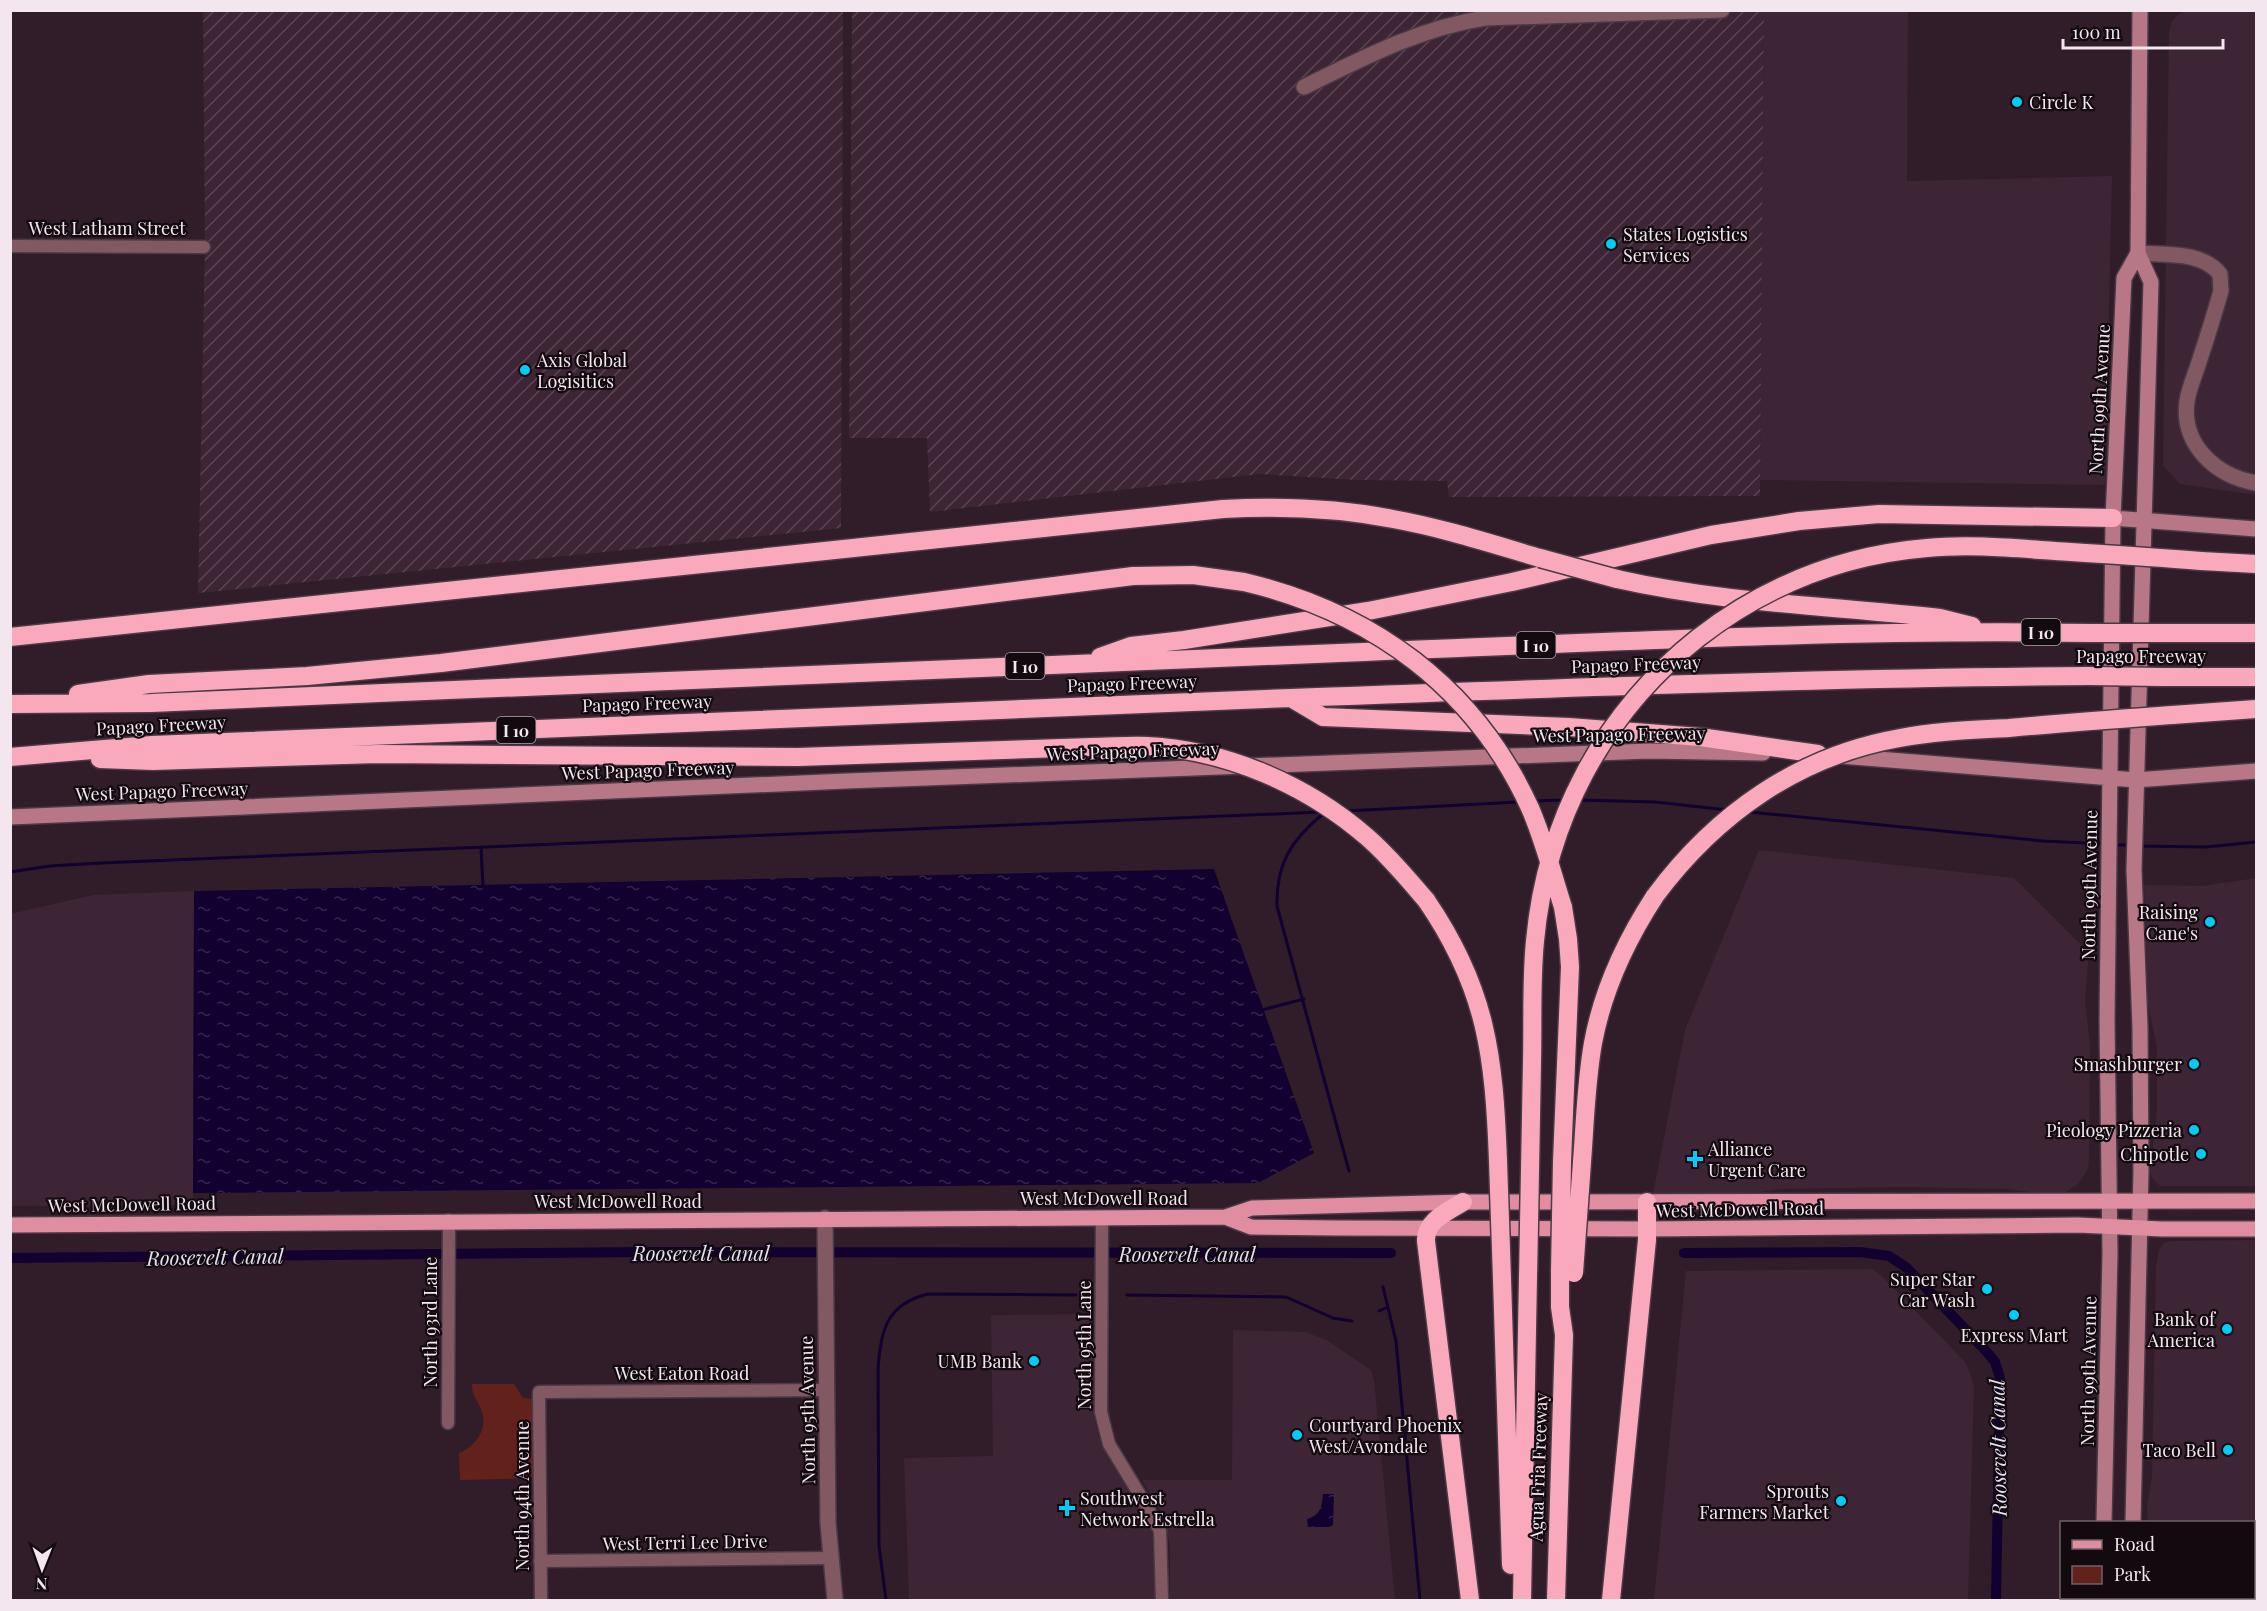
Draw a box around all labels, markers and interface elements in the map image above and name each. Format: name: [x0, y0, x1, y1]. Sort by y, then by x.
scale bar: [2063, 12, 2224, 50]
text: 100 m: [2072, 20, 2121, 44]
place label: Circle K: [2029, 90, 2094, 114]
marker: Circle K: [2010, 95, 2024, 109]
street label: West Latham Street: [27, 216, 186, 240]
place label: States Logistics Services: [1623, 222, 1748, 267]
marker: States Logistics Services: [1604, 237, 1618, 251]
street label: North 99th Avenue: [2083, 323, 2115, 475]
place label: Axis Global Logisitics: [536, 348, 627, 393]
marker: Axis Global Logisitics: [518, 363, 532, 377]
road number: I 10: [2022, 619, 2060, 645]
road number: I 10: [1516, 632, 1556, 658]
street label: Papago Freeway: [2076, 644, 2206, 668]
street label: Papago Freeway: [1571, 650, 1701, 678]
road number: I 10: [1006, 653, 1044, 679]
street label: Papago Freeway: [1067, 669, 1197, 697]
street label: Papago Freeway: [582, 689, 712, 717]
street label: Papago Freeway: [95, 710, 227, 740]
road number: I 10: [496, 717, 536, 743]
street label: West Papago Freeway: [1531, 720, 1706, 748]
street label: West Papago Freeway: [1045, 736, 1220, 766]
street label: West Papago Freeway: [560, 755, 735, 785]
street label: West Papago Freeway: [74, 776, 249, 806]
street label: North 99th Avenue: [2076, 810, 2102, 960]
place label: Raising Cane's: [2139, 900, 2198, 945]
marker: Raising Cane's: [2203, 915, 2217, 929]
place label: Smashburger: [2074, 1052, 2182, 1076]
marker: Smashburger: [2187, 1057, 2201, 1071]
place label: Pieology Pizzeria: [2046, 1118, 2182, 1142]
marker: Pieology Pizzeria: [2187, 1123, 2201, 1137]
place label: Alliance Urgent Care: [1707, 1137, 1806, 1182]
place label: Chipotle: [2120, 1142, 2189, 1166]
marker: Chipotle: [2194, 1147, 2208, 1161]
marker: Alliance Urgent Care: [1686, 1150, 1704, 1168]
street label: West McDowell Road: [1019, 1186, 1189, 1210]
street label: West McDowell Road: [533, 1189, 703, 1213]
street label: West McDowell Road: [47, 1191, 217, 1217]
street label: West McDowell Road: [1655, 1196, 1825, 1222]
water label: Roosevelt Canal: [631, 1239, 771, 1266]
water label: Roosevelt Canal: [1117, 1240, 1257, 1267]
water label: Roosevelt Canal: [145, 1241, 285, 1271]
street label: North 93rd Lane: [418, 1257, 442, 1387]
place label: Super Star Car Wash: [1890, 1267, 1975, 1312]
street label: North 95th Lane: [1072, 1280, 1096, 1410]
marker: Super Star Car Wash: [1980, 1282, 1994, 1296]
street label: North 99th Avenue: [2075, 1296, 2101, 1446]
place label: Bank of America: [2147, 1307, 2217, 1352]
marker: Express Mart: [2007, 1308, 2021, 1322]
marker: Bank of America: [2220, 1322, 2234, 1336]
place label: Express Mart: [1960, 1323, 2068, 1347]
street label: North 95th Avenue: [794, 1336, 820, 1484]
place label: UMB Bank: [938, 1349, 1022, 1373]
marker: UMB Bank: [1027, 1354, 1041, 1368]
street label: West Eaton Road: [613, 1361, 750, 1385]
water label: Roosevelt Canal: [1982, 1378, 2012, 1518]
street label: Agua Fria Freeway: [1523, 1392, 1553, 1543]
place label: Courtyard Phoenix West/Avondale: [1308, 1413, 1463, 1458]
street label: North 94th Avenue: [510, 1421, 534, 1571]
marker: Courtyard Phoenix West/Avondale: [1290, 1428, 1304, 1442]
place label: Taco Bell: [2142, 1438, 2216, 1462]
marker: Taco Bell: [2221, 1443, 2235, 1457]
place label: Sprouts Farmers Market: [1699, 1479, 1830, 1524]
place label: Southwest Network Estrella: [1080, 1486, 1215, 1531]
marker: Sprouts Farmers Market: [1834, 1494, 1848, 1508]
marker: Southwest Network Estrella: [1058, 1499, 1076, 1517]
legend: [2060, 1521, 2255, 1599]
street label: West Terri Lee Drive: [601, 1529, 768, 1555]
text: Road: [2114, 1532, 2155, 1556]
north arrow: [12, 1539, 72, 1599]
text: Park: [2114, 1562, 2151, 1586]
text: N: [35, 1574, 48, 1595]

